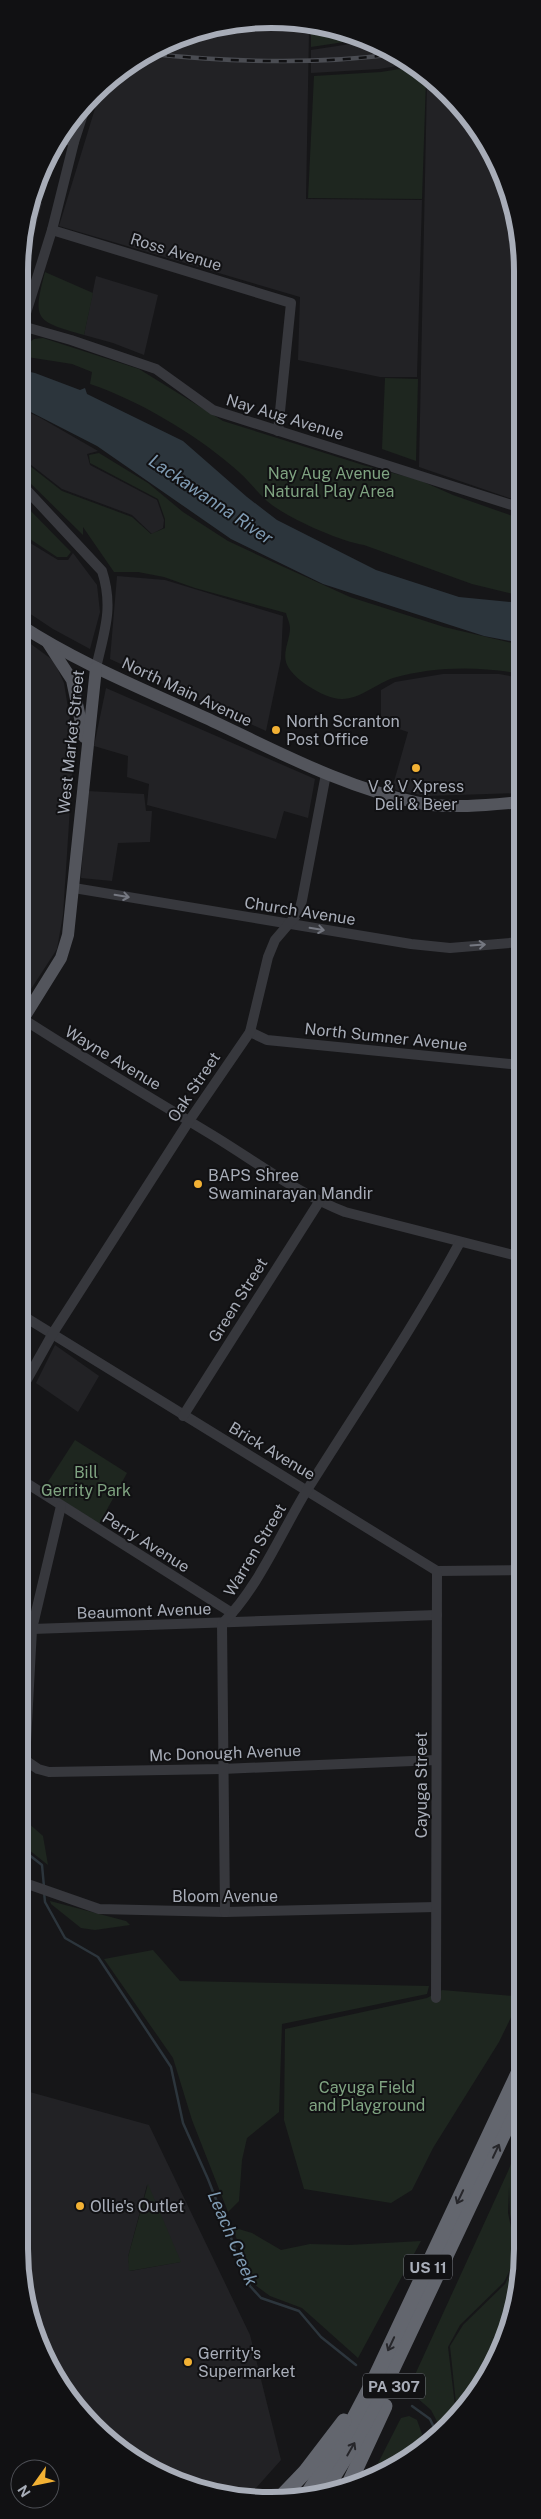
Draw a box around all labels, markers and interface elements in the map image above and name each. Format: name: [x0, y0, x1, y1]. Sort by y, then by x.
street label: Ross Avenue: [128, 229, 224, 275]
street label: Nay Aug Avenue: [224, 390, 346, 444]
water label: Lackawanna River: [145, 450, 277, 548]
park label: Nay Aug Avenue Natural Play Area: [264, 464, 394, 501]
street label: North Main Avenue: [119, 653, 255, 731]
street label: West Market Street: [54, 669, 88, 815]
place label: North Scranton Post Office: [286, 712, 400, 749]
marker: North Scranton Post Office: [270, 724, 282, 736]
marker: V & V Xpress Deli & Beer: [410, 762, 422, 774]
place label: V & V Xpress Deli & Beer: [368, 777, 464, 814]
one-way arrow: [114, 892, 130, 902]
street label: Church Avenue: [243, 893, 357, 929]
one-way arrow: [309, 924, 325, 934]
one-way arrow: [470, 941, 486, 950]
street label: North Sumner Avenue: [304, 1019, 468, 1055]
street label: Wayne Avenue: [62, 1022, 164, 1094]
street label: Oak Street: [164, 1049, 224, 1125]
place label: BAPS Shree Swaminarayan Mandir: [208, 1166, 373, 1203]
marker: BAPS Shree Swaminarayan Mandir: [192, 1178, 204, 1190]
street label: Green Street: [205, 1254, 271, 1346]
street label: Brick Avenue: [225, 1418, 319, 1484]
park label: Bill Gerrity Park: [41, 1463, 131, 1500]
street label: Warren Street: [220, 1500, 290, 1600]
street label: Perry Avenue: [99, 1508, 193, 1576]
street label: Beaumont Avenue: [76, 1599, 212, 1623]
street label: Cayuga Street: [412, 1732, 431, 1838]
street label: Mc Donough Avenue: [149, 1741, 301, 1765]
street label: Bloom Avenue: [172, 1887, 278, 1906]
park label: Cayuga Field and Playground: [309, 2078, 425, 2115]
one-way arrow: [491, 2144, 501, 2159]
water label: Leach Creek: [204, 2188, 262, 2289]
one-way arrow: [455, 2189, 464, 2204]
place label: Ollie's Outlet: [90, 2197, 184, 2216]
marker: Ollie's Outlet: [74, 2200, 86, 2212]
road number: US 11: [404, 2254, 452, 2280]
one-way arrow: [386, 2336, 395, 2351]
place label: Gerrity's Supermarket: [198, 2344, 295, 2381]
marker: Gerrity's Supermarket: [182, 2356, 194, 2368]
road number: PA 307: [363, 2374, 425, 2398]
one-way arrow: [347, 2443, 357, 2457]
north arrow: [10, 2459, 60, 2509]
text: N: [14, 2482, 34, 2500]

